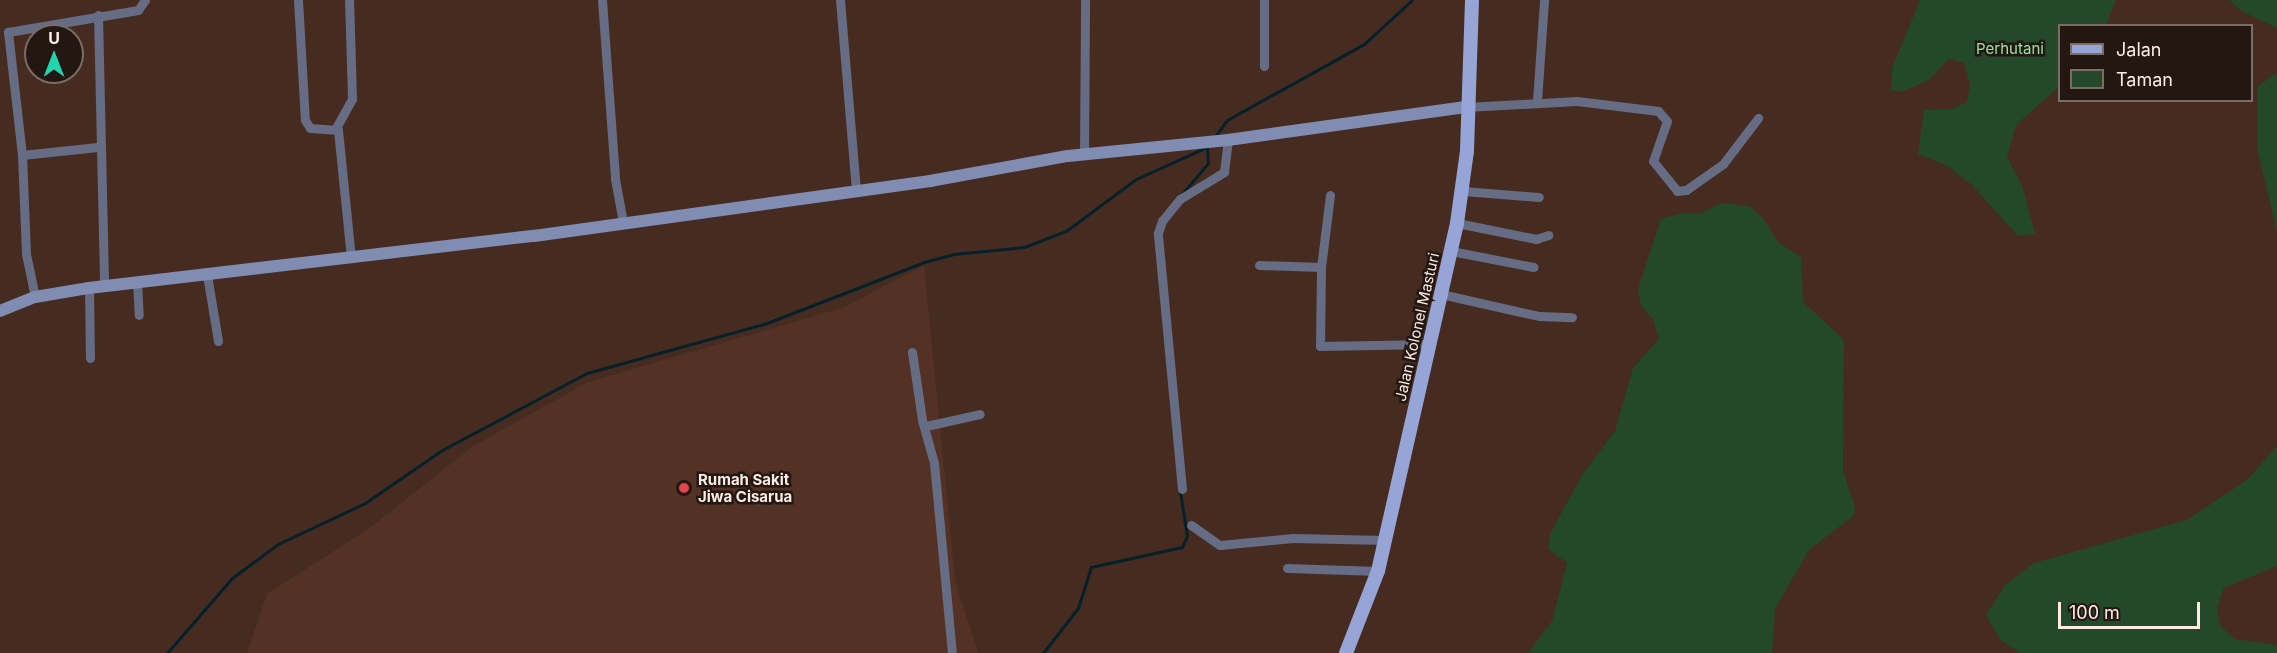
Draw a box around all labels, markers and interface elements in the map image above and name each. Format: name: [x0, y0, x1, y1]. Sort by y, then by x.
north arrow: [24, 24, 84, 84]
legend: [2058, 24, 2253, 102]
text: U: [48, 28, 60, 48]
text: Jalan: [2116, 39, 2161, 60]
park label: Perhutani: [1976, 40, 2044, 58]
text: Taman: [2116, 69, 2173, 90]
street label: Jalan Kolonel Masturi: [1391, 251, 1443, 403]
place label: Rumah Sakit Jiwa Cisarua: [698, 470, 792, 505]
marker: Rumah Sakit Jiwa Cisarua: [675, 479, 693, 497]
scale bar: [2061, 590, 2204, 628]
text: 100 m: [2069, 602, 2120, 623]

